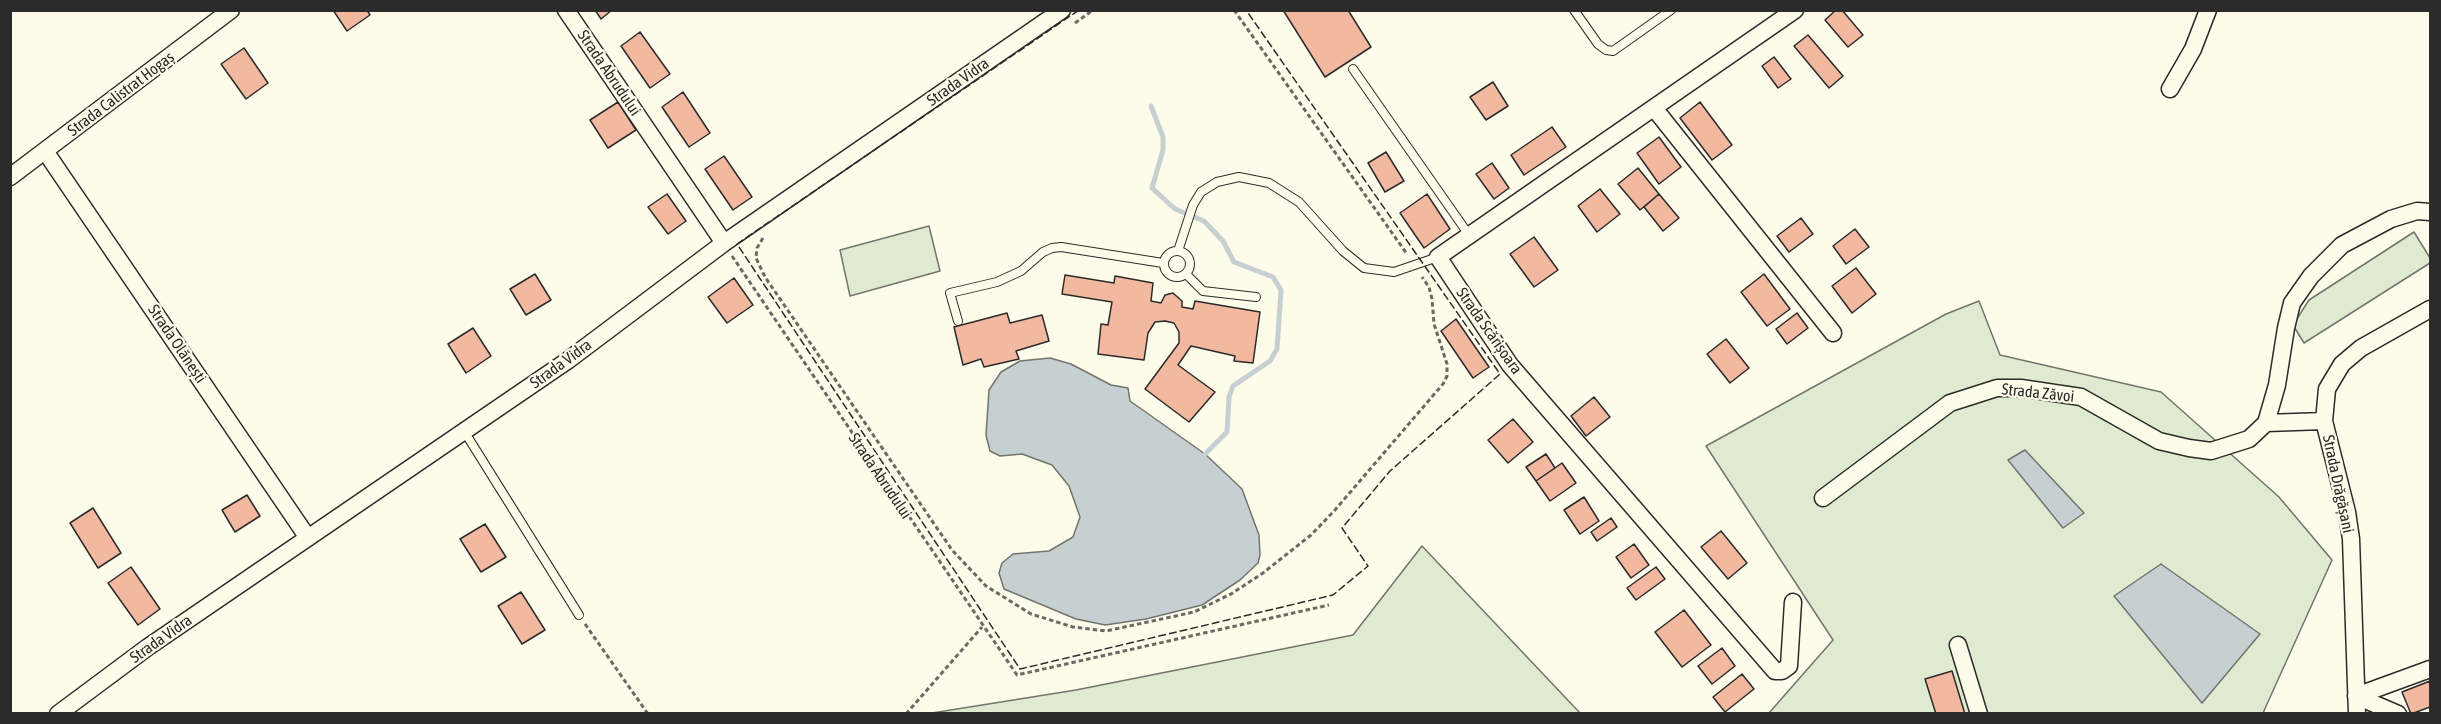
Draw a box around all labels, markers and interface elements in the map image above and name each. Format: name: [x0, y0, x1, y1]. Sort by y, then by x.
street label: Strada Abrudului: [573, 27, 645, 119]
street label: Strada Calistrat Hogaș: [64, 48, 178, 140]
street label: Strada Vidra: [923, 54, 993, 110]
street label: Strada Scărișoara: [1452, 284, 1526, 378]
street label: Strada Olănești: [144, 301, 210, 387]
street label: Strada Vidra: [527, 335, 595, 393]
street label: Strada Zăvoi: [2001, 380, 2075, 406]
street label: Strada Abrudului: [844, 430, 916, 522]
street label: Strada Drăgășani: [2318, 433, 2358, 535]
street label: Strada Vidra: [126, 611, 196, 667]

